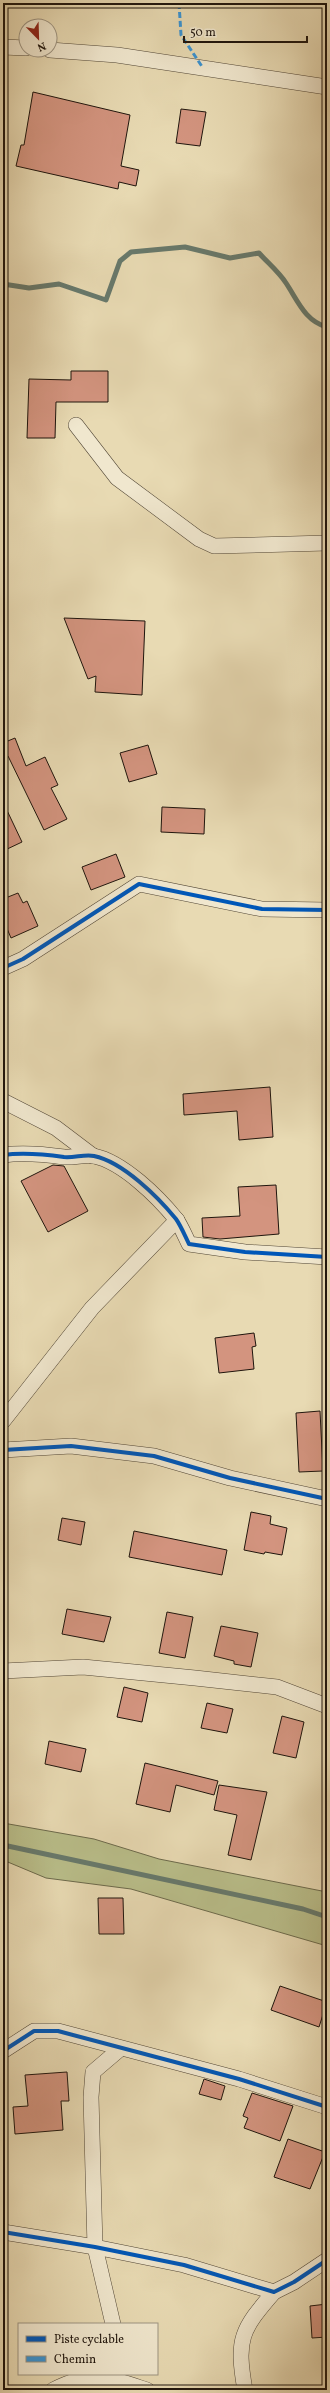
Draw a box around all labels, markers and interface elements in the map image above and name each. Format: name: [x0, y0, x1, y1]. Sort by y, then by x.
north arrow: [18, 18, 58, 58]
scale bar: [184, 18, 307, 44]
text: 50 m: [190, 25, 216, 41]
text: N: [35, 37, 48, 54]
legend: [18, 2323, 158, 2375]
text: Piste cyclable: [54, 2332, 124, 2348]
text: Chemin: [54, 2352, 96, 2368]

